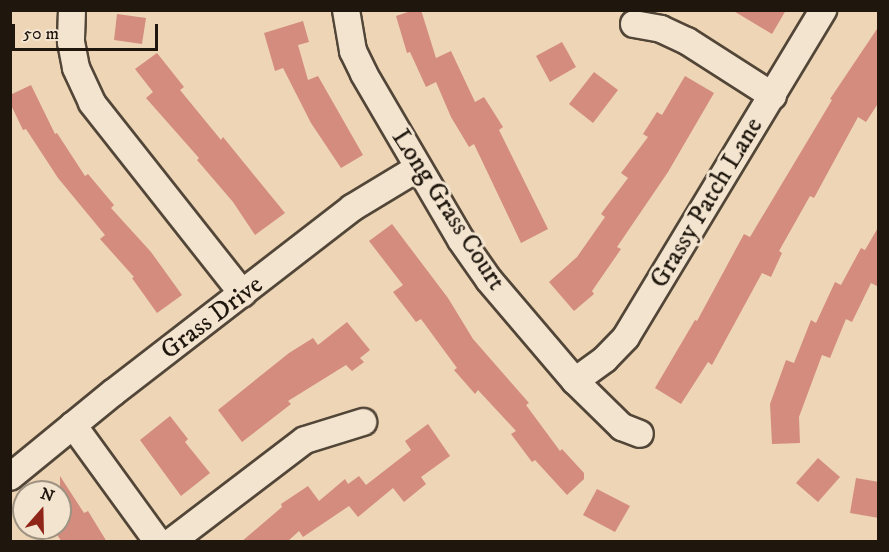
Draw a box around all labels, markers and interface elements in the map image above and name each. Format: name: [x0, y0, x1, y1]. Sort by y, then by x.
scale bar: [15, 12, 160, 50]
text: 50 m: [23, 23, 59, 45]
street label: Grassy Patch Lane: [644, 112, 770, 294]
street label: Long Grass Court: [384, 124, 512, 296]
street label: Grass Drive: [155, 270, 269, 366]
north arrow: [12, 480, 72, 540]
text: N: [38, 483, 57, 507]

